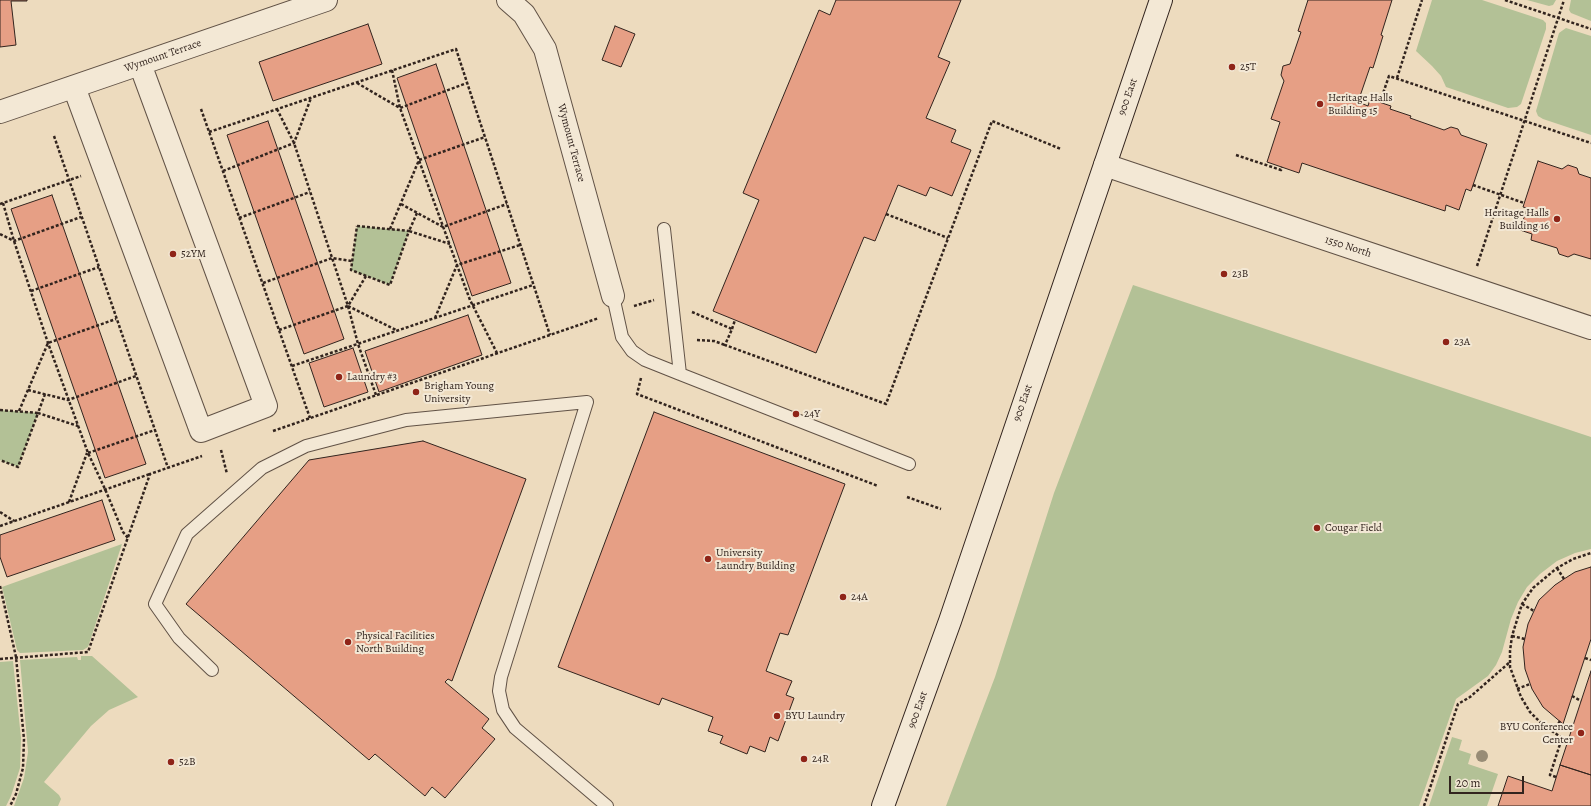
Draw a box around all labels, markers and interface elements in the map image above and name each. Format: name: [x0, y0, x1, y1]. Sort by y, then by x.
street label: Wymount Terrace: [123, 37, 203, 75]
place label: 25T: [1240, 60, 1256, 74]
marker: 25T: [1227, 62, 1237, 72]
street label: 900 East: [1116, 77, 1140, 117]
place label: Heritage Halls Building 15: [1328, 91, 1393, 117]
marker: Heritage Halls Building 15: [1315, 99, 1325, 109]
street label: Wymount Terrace: [554, 102, 588, 184]
place label: Heritage Halls Building 16: [1484, 206, 1549, 232]
marker: Heritage Halls Building 16: [1552, 214, 1562, 224]
street label: 1550 North: [1323, 233, 1373, 261]
place label: 52YM: [181, 247, 206, 261]
marker: 52YM: [168, 249, 178, 259]
place label: 23B: [1232, 267, 1248, 281]
marker: 23B: [1219, 269, 1229, 279]
place label: 23A: [1454, 335, 1470, 349]
marker: 23A: [1441, 337, 1451, 347]
place label: Laundry #3: [347, 370, 397, 384]
marker: Laundry #3: [334, 372, 344, 382]
place label: Brigham Young University: [424, 379, 494, 405]
street label: 900 East: [1011, 383, 1035, 423]
marker: Brigham Young University: [411, 387, 421, 397]
place label: 24Y: [804, 407, 820, 421]
marker: 24Y: [791, 409, 801, 419]
place label: Cougar Field: [1325, 521, 1382, 535]
marker: Cougar Field: [1312, 523, 1322, 533]
place label: University Laundry Building: [716, 546, 795, 572]
marker: University Laundry Building: [703, 554, 713, 564]
place label: 24A: [851, 590, 868, 604]
marker: 24A: [838, 592, 848, 602]
place label: Physical Facilities North Building: [356, 629, 435, 655]
marker: Physical Facilities North Building: [343, 637, 353, 647]
street label: 900 East: [905, 690, 931, 730]
place label: BYU Laundry: [785, 709, 845, 723]
marker: BYU Laundry: [772, 711, 782, 721]
place label: BYU Conference Center: [1500, 720, 1573, 746]
marker: BYU Conference Center: [1576, 728, 1586, 738]
place label: 24R: [812, 752, 829, 766]
marker: 24R: [799, 754, 809, 764]
place label: 52B: [179, 755, 196, 769]
marker: 52B: [166, 757, 176, 767]
scale bar: [1451, 768, 1526, 794]
text: 20 m: [1456, 775, 1480, 791]

